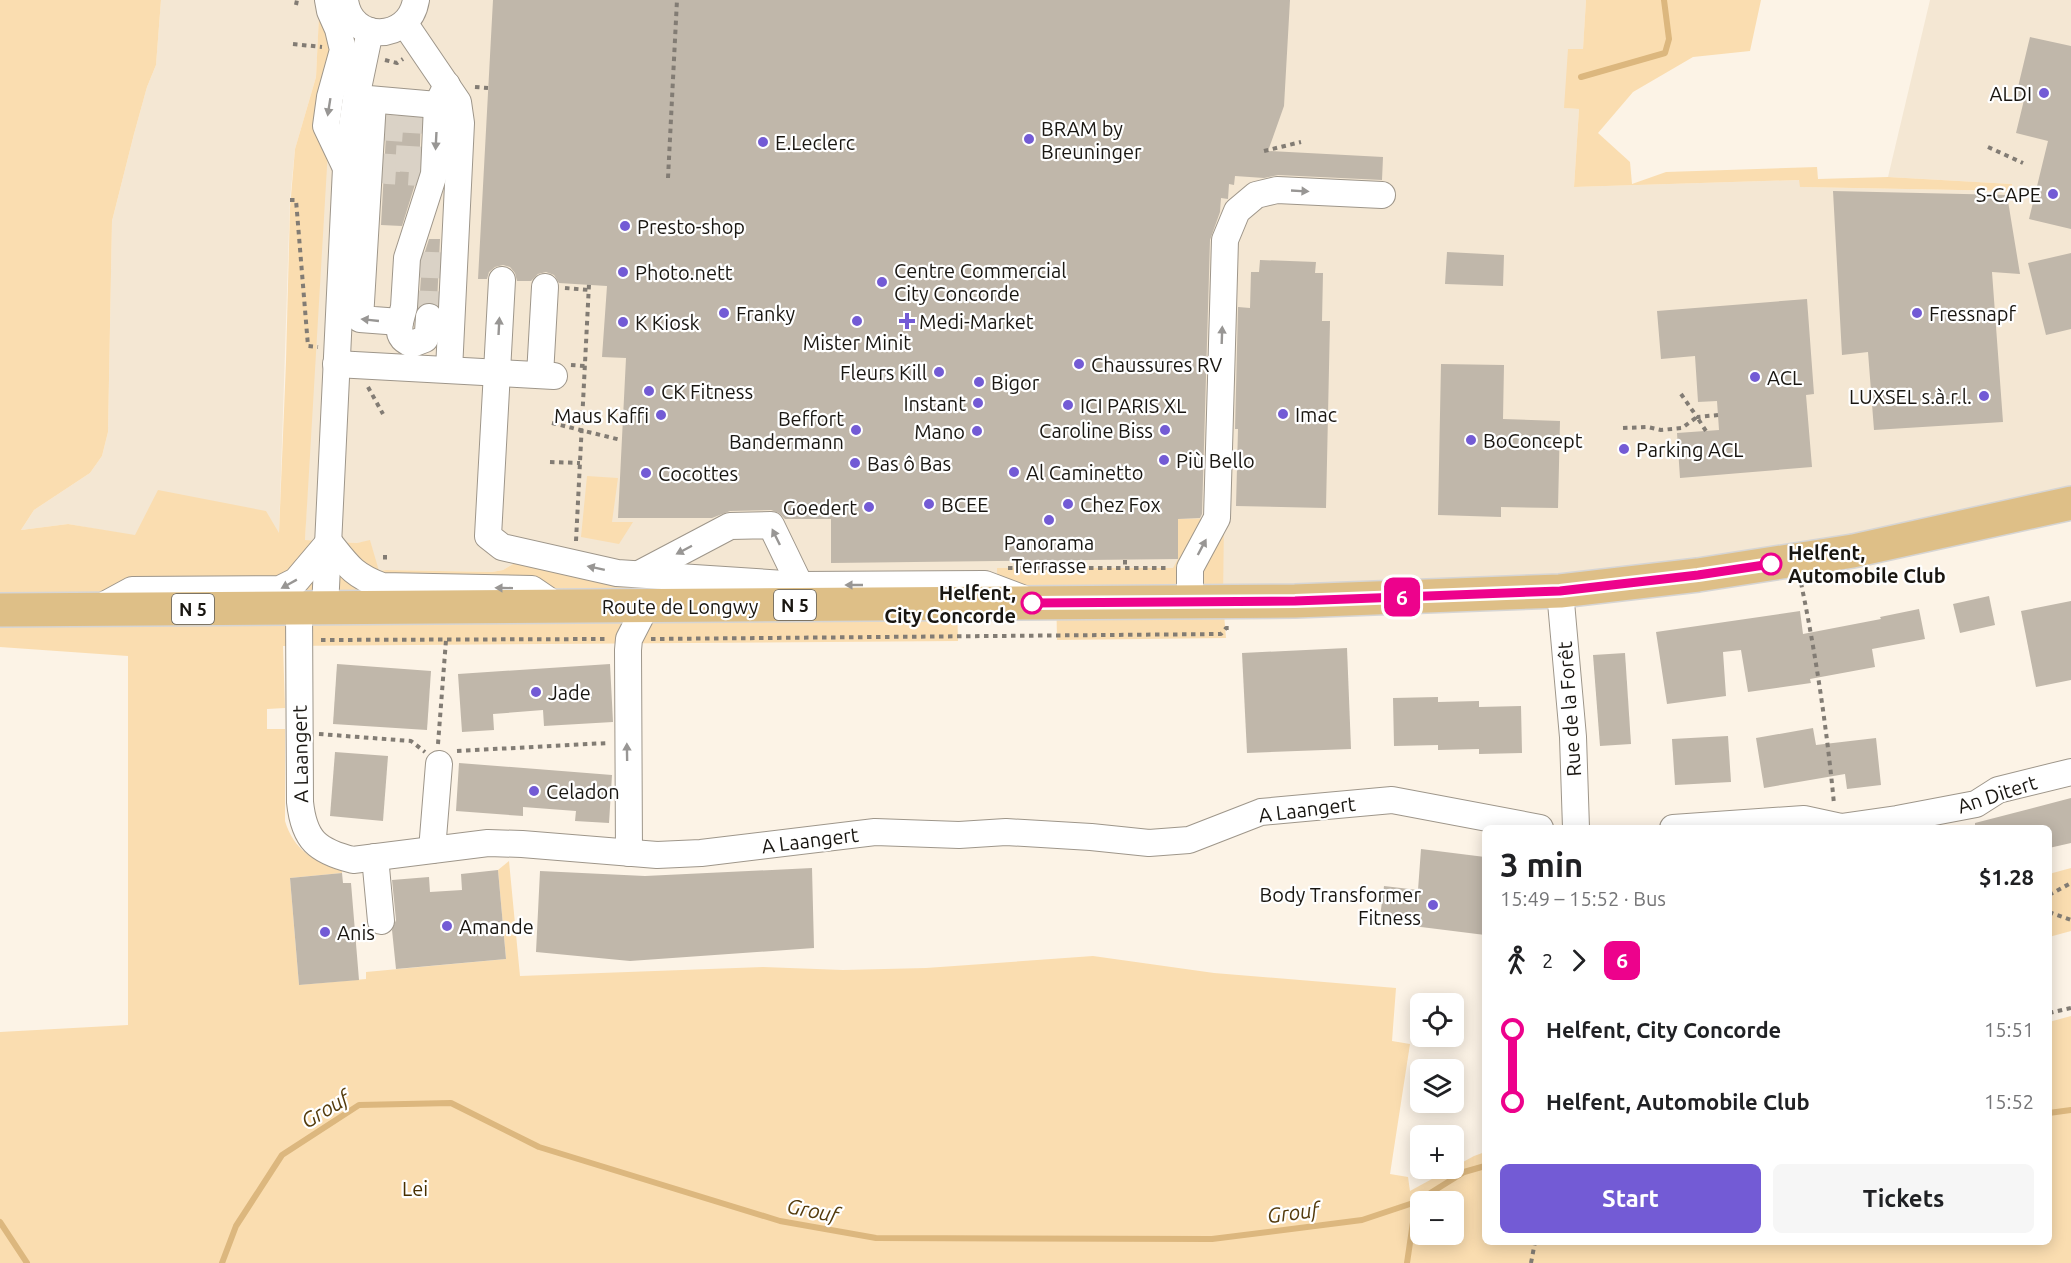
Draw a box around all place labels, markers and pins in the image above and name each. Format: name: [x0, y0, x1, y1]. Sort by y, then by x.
place label: ALDI: [1990, 82, 2032, 105]
marker: ALDI: [2037, 86, 2051, 100]
place label: BRAM by Breuninger: [1041, 117, 1142, 163]
place label: E.Leclerc: [775, 131, 855, 154]
marker: BRAM by Breuninger: [1022, 132, 1036, 146]
marker: E.Leclerc: [756, 135, 770, 149]
place label: S-CAPE: [1976, 183, 2041, 206]
marker: S-CAPE: [2046, 187, 2060, 201]
place label: Presto-shop: [637, 215, 745, 238]
marker: Presto-shop: [618, 219, 632, 233]
place label: Centre Commercial City Concorde: [894, 259, 1066, 305]
place label: Photo.nett: [635, 261, 733, 284]
marker: Photo.nett: [616, 265, 630, 279]
marker: Centre Commercial City Concorde: [875, 275, 889, 289]
place label: Franky: [736, 302, 796, 325]
place label: Fressnapf: [1929, 302, 2017, 325]
marker: Franky: [717, 306, 731, 320]
marker: Fressnapf: [1910, 306, 1924, 320]
place label: Medi-Market: [919, 310, 1034, 333]
place label: K Kiosk: [635, 311, 700, 334]
marker: Mister Minit: [850, 314, 864, 328]
marker: Medi-Market: [900, 314, 914, 328]
marker: K Kiosk: [616, 315, 630, 329]
place label: Mister Minit: [803, 331, 911, 354]
place label: Chaussures RV: [1091, 353, 1222, 376]
marker: Chaussures RV: [1072, 357, 1086, 371]
place label: Fleurs Kill: [840, 361, 927, 384]
marker: Fleurs Kill: [932, 365, 946, 379]
place label: ACL: [1767, 366, 1802, 389]
marker: ACL: [1748, 370, 1762, 384]
place label: Bigor: [991, 371, 1040, 394]
marker: Bigor: [972, 375, 986, 389]
place label: CK Fitness: [661, 380, 753, 403]
marker: CK Fitness: [642, 384, 656, 398]
place label: LUXSEL s.à.r.l.: [1849, 385, 1972, 408]
marker: LUXSEL s.à.r.l.: [1977, 389, 1991, 403]
place label: Instant: [903, 392, 966, 415]
place label: ICI PARIS XL: [1080, 394, 1186, 417]
marker: Instant: [971, 396, 985, 410]
marker: ICI PARIS XL: [1061, 398, 1075, 412]
place label: Imac: [1295, 403, 1337, 426]
place label: Maus Kaffi: [554, 404, 649, 427]
place label: Beffort Bandermann: [729, 407, 844, 453]
marker: Imac: [1276, 407, 1290, 421]
marker: Maus Kaffi: [654, 408, 668, 422]
place label: Caroline Biss: [1039, 419, 1153, 442]
place label: Mano: [914, 420, 965, 443]
marker: Beffort Bandermann: [849, 423, 863, 437]
marker: Caroline Biss: [1158, 423, 1172, 437]
marker: Mano: [970, 424, 984, 438]
place label: BoConcept: [1483, 429, 1583, 452]
marker: BoConcept: [1464, 433, 1478, 447]
place label: Parking ACL: [1636, 438, 1743, 461]
marker: Parking ACL: [1617, 442, 1631, 456]
place label: Più Bello: [1176, 449, 1255, 472]
place label: Bas ô Bas: [867, 452, 951, 475]
marker: Più Bello: [1157, 453, 1171, 467]
marker: Bas ô Bas: [848, 456, 862, 470]
place label: Al Caminetto: [1026, 461, 1143, 484]
place label: Cocottes: [658, 462, 738, 485]
marker: Al Caminetto: [1007, 465, 1021, 479]
marker: Cocottes: [639, 466, 653, 480]
place label: BCEE: [941, 493, 988, 516]
place label: Chez Fox: [1080, 493, 1161, 516]
place label: Goedert: [783, 496, 857, 519]
marker: BCEE: [922, 497, 936, 511]
marker: Chez Fox: [1061, 497, 1075, 511]
marker: Goedert: [862, 500, 876, 514]
marker: Panorama Terrasse: [1042, 513, 1056, 527]
place label: Panorama Terrasse: [1004, 531, 1094, 577]
place label: Helfent, Automobile Club: [1788, 541, 1946, 587]
marker: Helfent, Automobile Club: [1760, 553, 1782, 575]
place label: Helfent, City Concorde: [884, 581, 1016, 627]
marker: Helfent, City Concorde: [1021, 592, 1043, 614]
place label: Jade: [548, 681, 591, 704]
marker: Jade: [529, 685, 543, 699]
place label: Celadon: [546, 780, 620, 803]
marker: Celadon: [527, 784, 541, 798]
place label: Body Transformer Fitness: [1260, 883, 1421, 929]
marker: Body Transformer Fitness: [1426, 898, 1440, 912]
place label: Amande: [459, 915, 534, 938]
marker: Amande: [440, 919, 454, 933]
place label: Anis: [337, 921, 375, 944]
marker: Anis: [318, 925, 332, 939]

